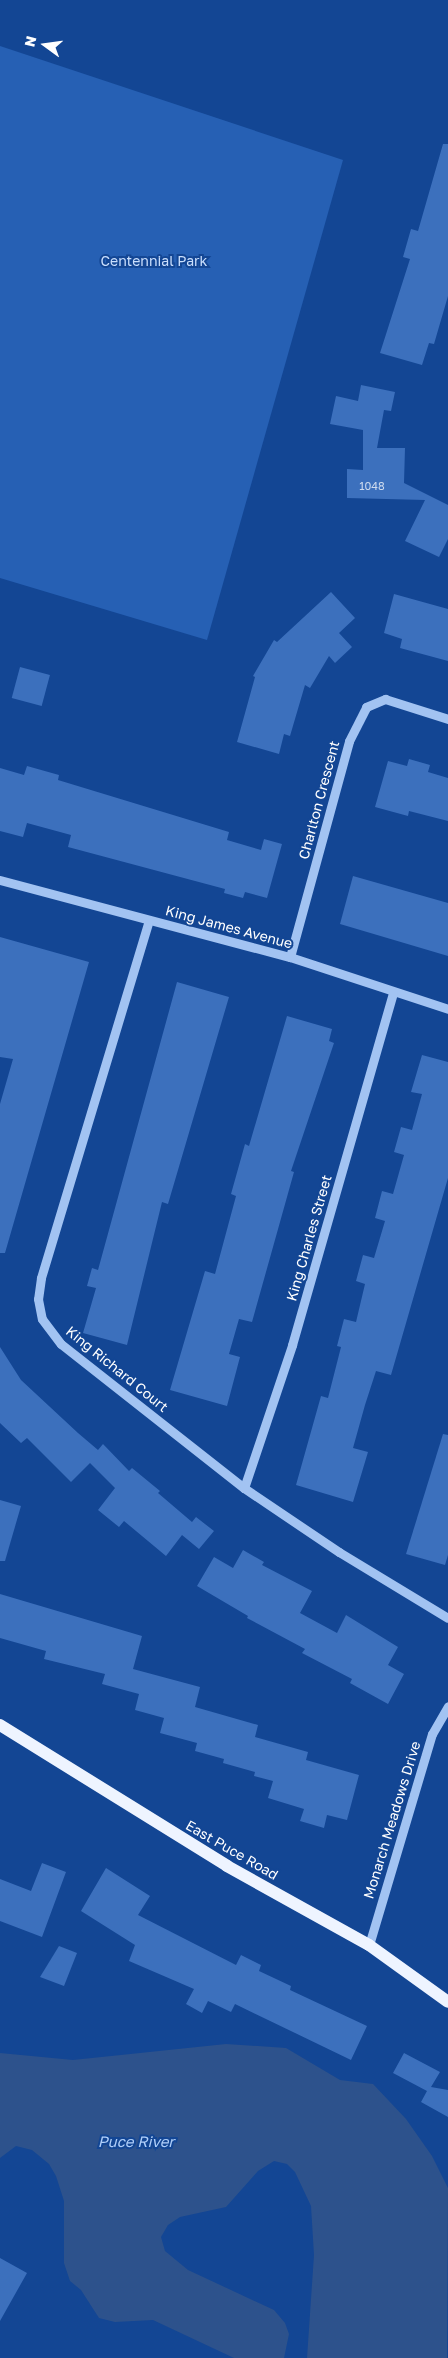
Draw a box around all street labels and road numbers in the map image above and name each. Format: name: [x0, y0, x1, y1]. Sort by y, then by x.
street label: Charlton Crescent: [295, 739, 343, 861]
street label: King James Avenue: [164, 902, 294, 952]
street label: King Charles Street: [283, 1173, 335, 1303]
street label: King Richard Court: [62, 1323, 172, 1415]
street label: Monarch Meadows Drive: [360, 1739, 424, 1901]
street label: East Puce Road: [183, 1817, 281, 1883]

